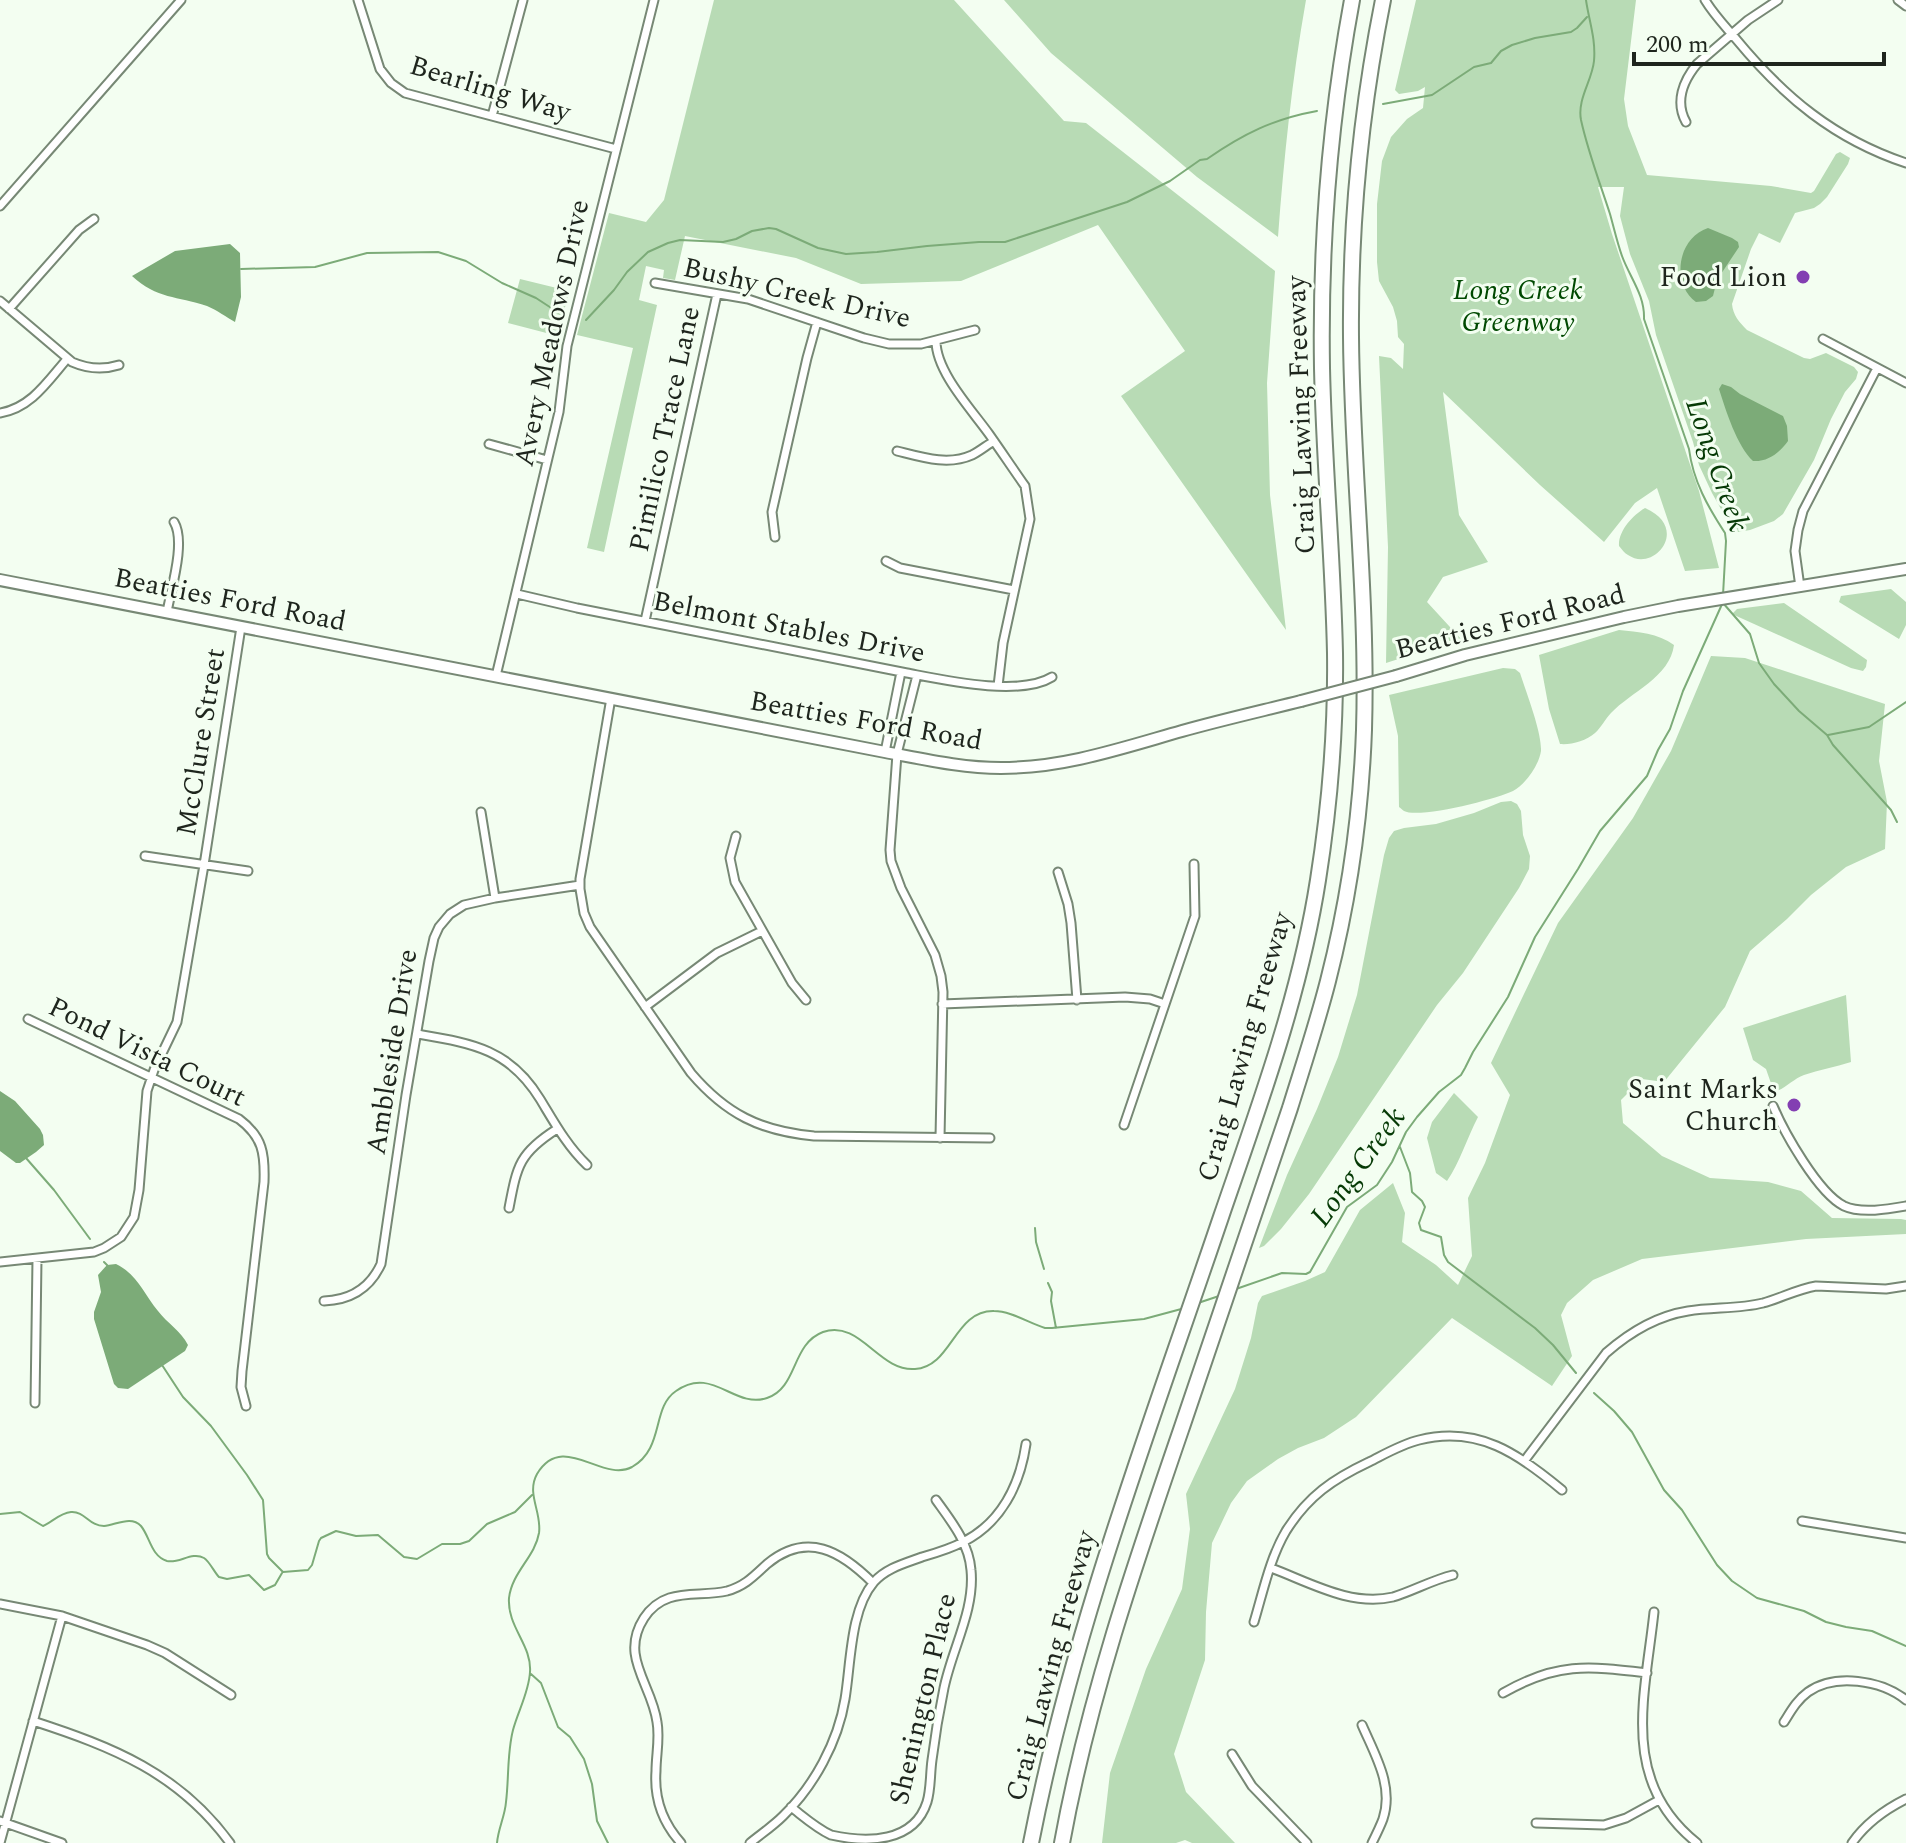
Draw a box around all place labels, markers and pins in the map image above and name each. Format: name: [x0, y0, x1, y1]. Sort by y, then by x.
place label: Food Lion: [1660, 256, 1787, 299]
marker: Food Lion: [1794, 268, 1812, 286]
place label: Saint Marks Church: [1628, 1068, 1778, 1143]
marker: Saint Marks Church: [1785, 1096, 1803, 1114]

